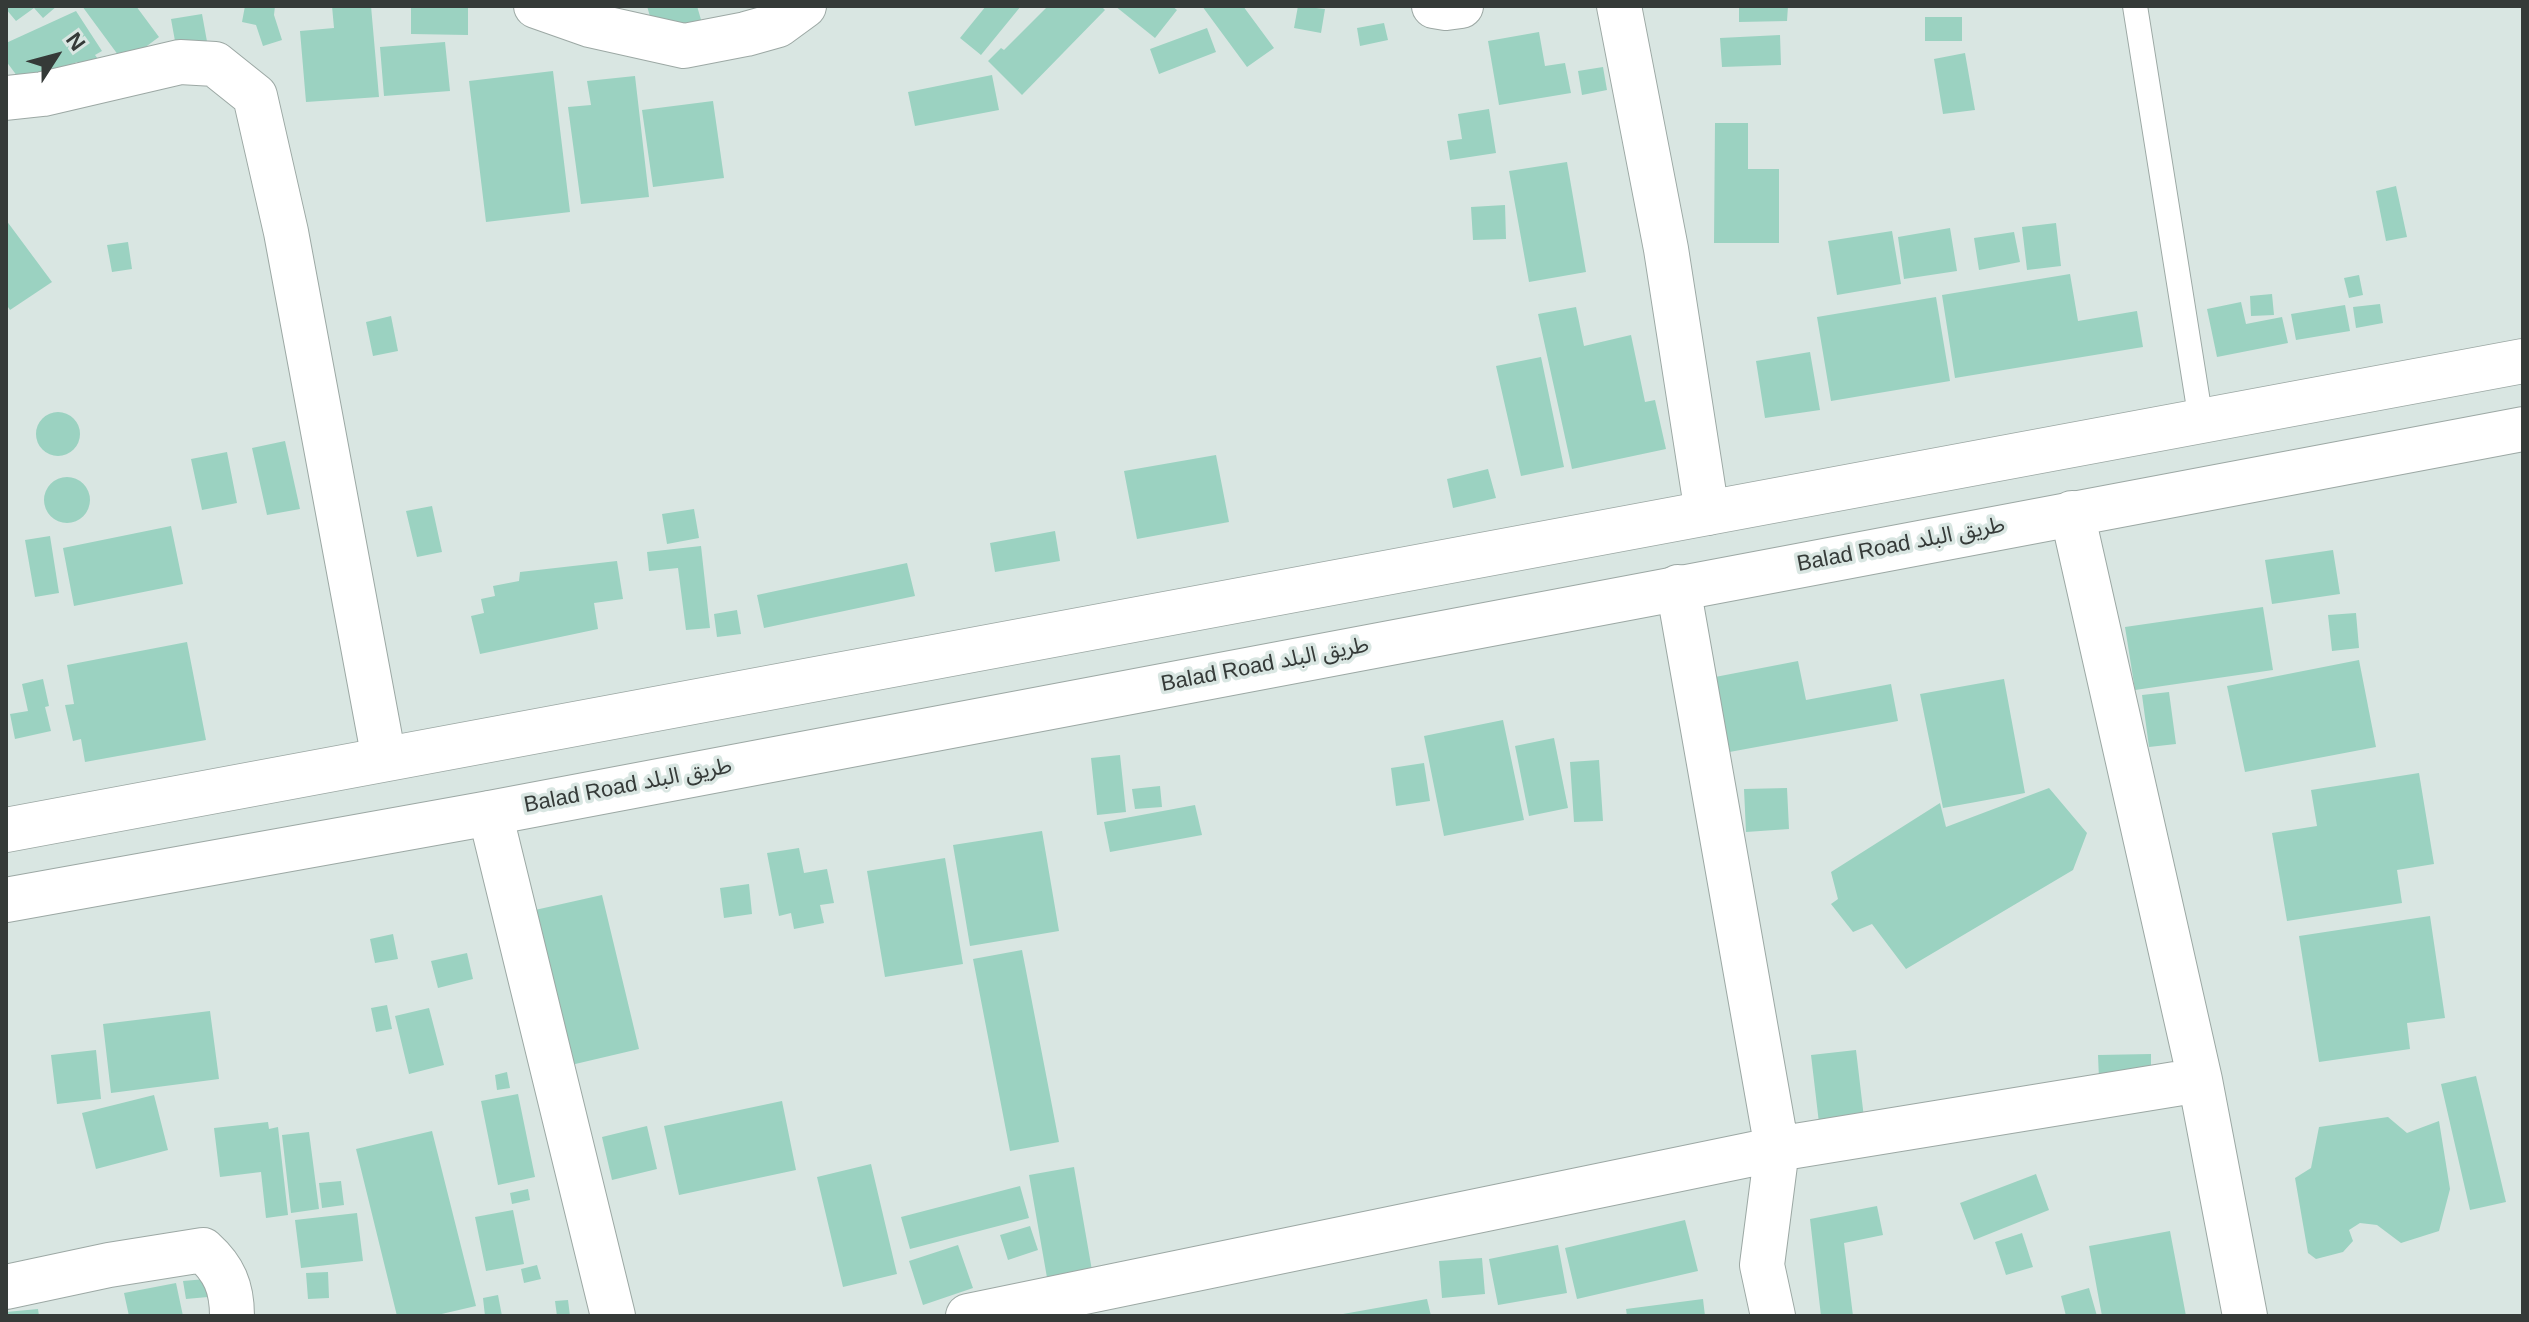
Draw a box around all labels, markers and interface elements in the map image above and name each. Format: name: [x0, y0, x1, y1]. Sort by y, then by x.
north arrow: [16, 16, 96, 96]
text: N: [61, 28, 91, 55]
street label: Balad Road طريق البلد: [1795, 512, 2007, 578]
street label: Balad Road طريق البلد: [1159, 632, 1371, 698]
street label: Balad Road طريق البلد: [522, 753, 734, 819]

